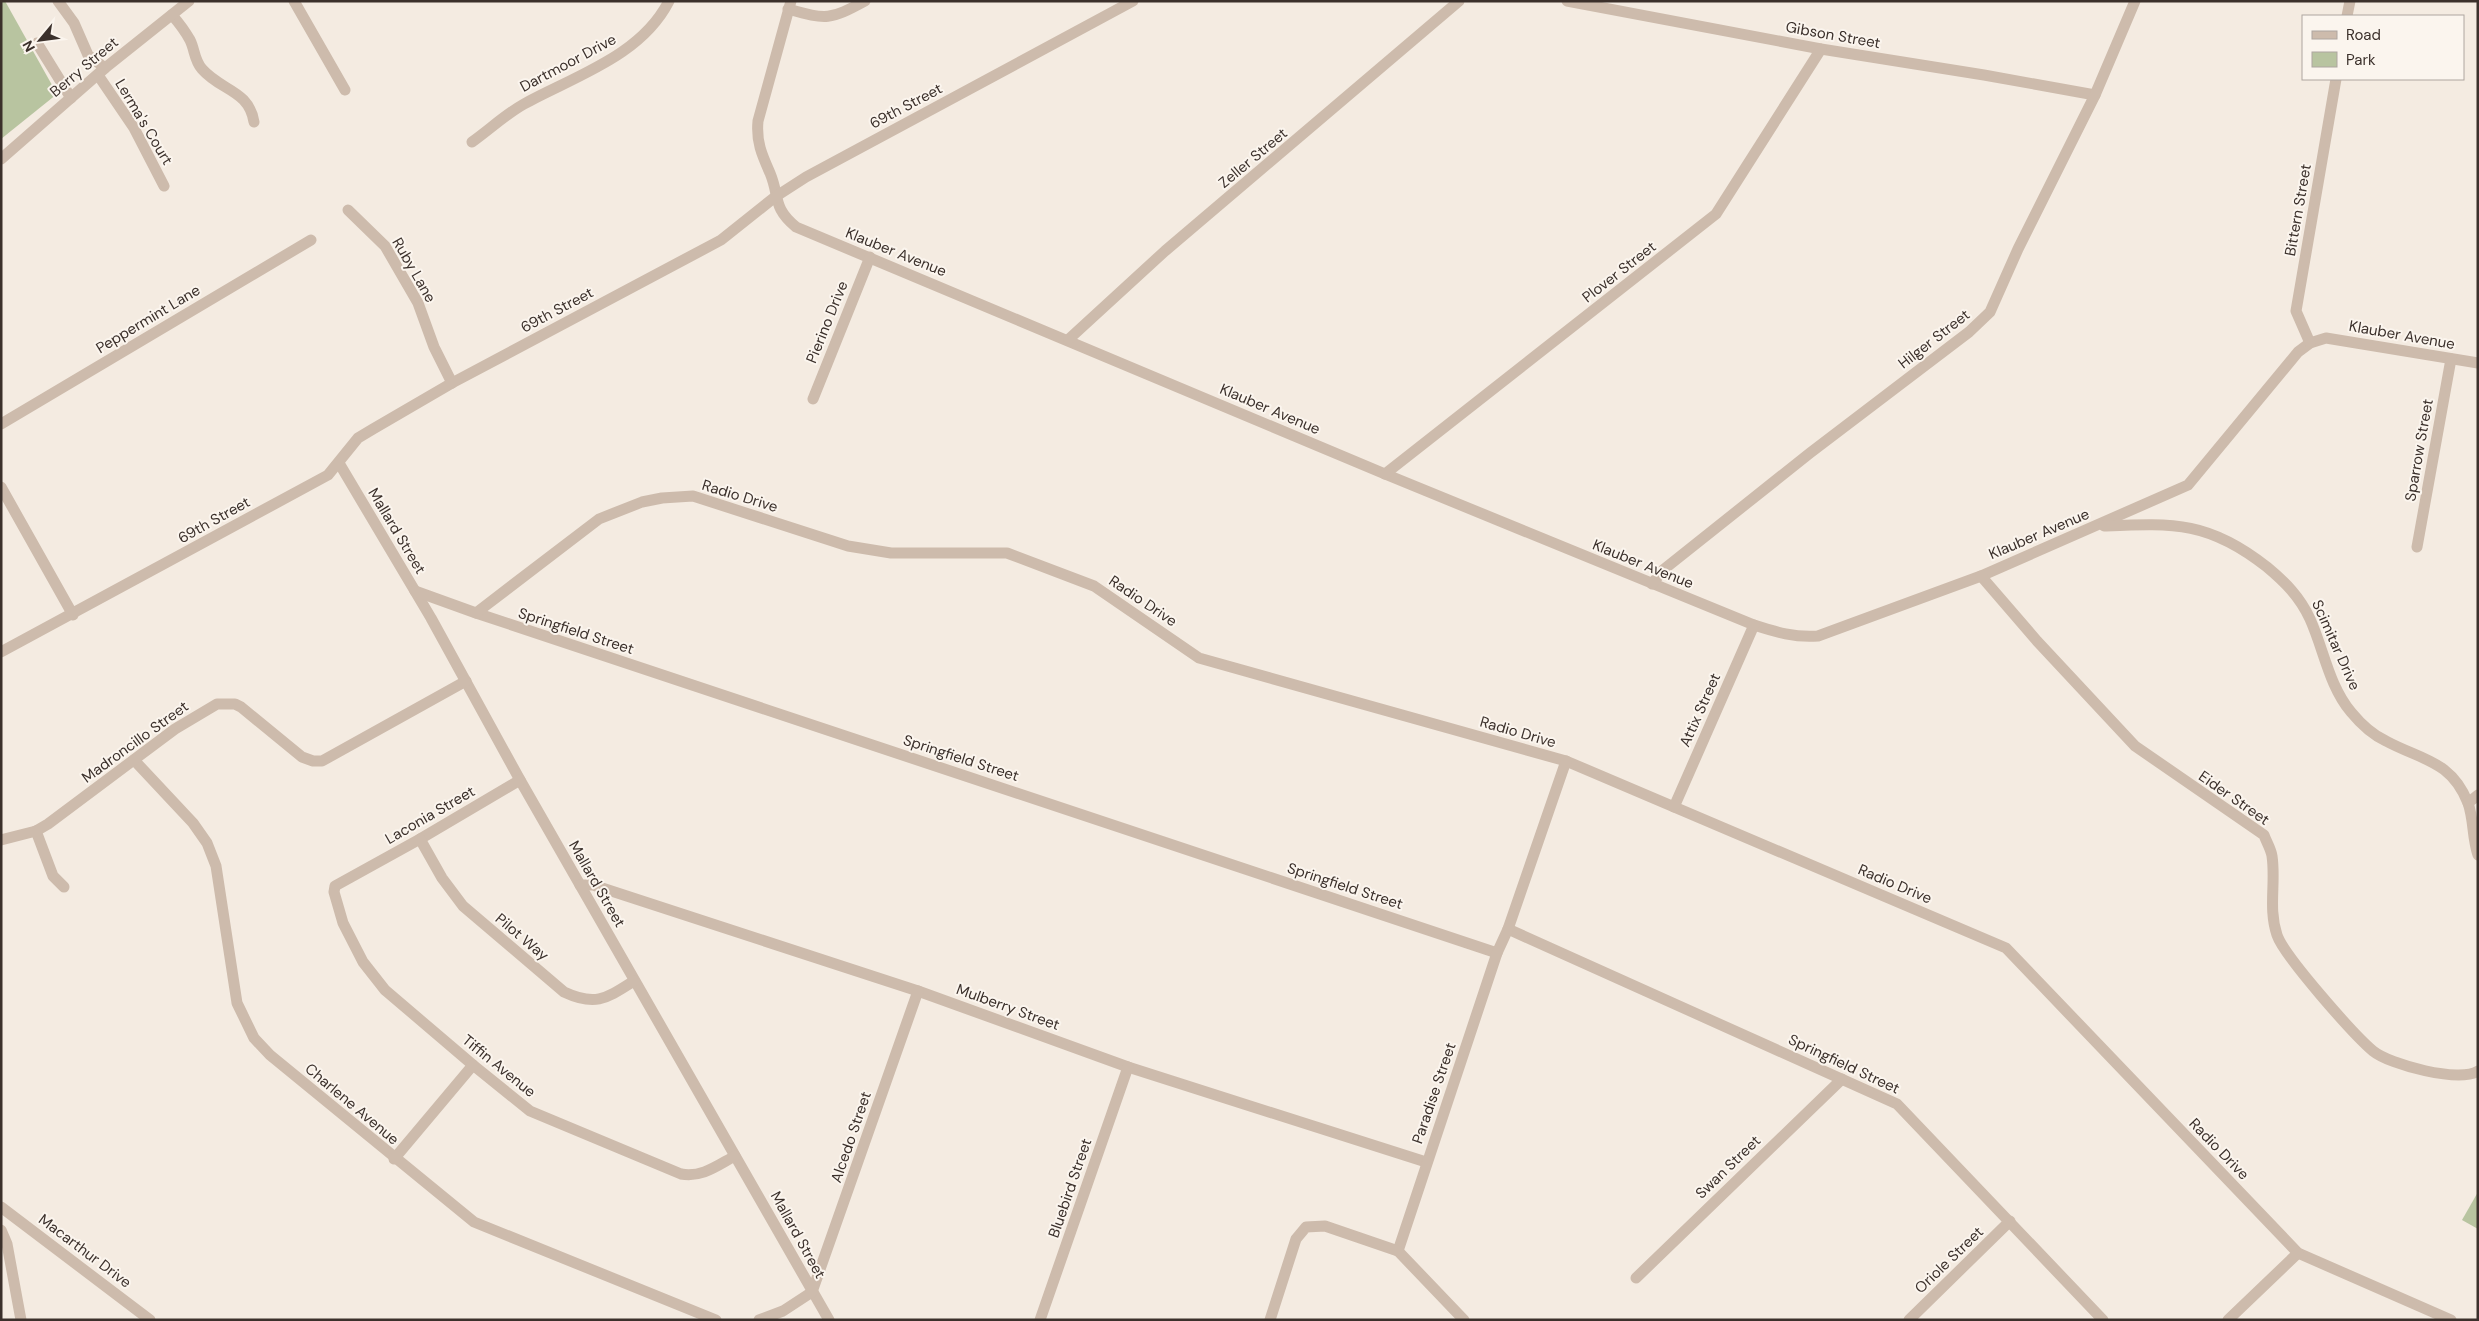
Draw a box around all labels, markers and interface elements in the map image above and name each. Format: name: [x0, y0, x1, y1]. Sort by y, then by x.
north arrow: [15, 15, 65, 65]
legend: [2302, 15, 2464, 80]
street label: Gibson Street: [1784, 17, 1882, 53]
text: Road: [2346, 25, 2381, 45]
street label: Dartmoor Drive: [516, 29, 620, 97]
street label: Berry Street: [46, 32, 123, 102]
text: N: [18, 37, 39, 55]
text: Park: [2346, 50, 2376, 70]
street label: Lerma's Court: [111, 75, 178, 169]
street label: 69th Street: [866, 78, 946, 134]
street label: Zeller Street: [1214, 123, 1292, 193]
street label: Bittern Street: [2280, 162, 2316, 258]
street label: Klauber Avenue: [843, 223, 949, 281]
street label: Ruby Lane: [387, 234, 441, 306]
street label: Plover Street: [1578, 237, 1660, 307]
street label: Pierino Drive: [801, 278, 853, 366]
street label: Peppermint Lane: [92, 280, 204, 358]
street label: 69th Street: [517, 282, 597, 338]
street label: Hilger Street: [1894, 305, 1974, 373]
street label: Klauber Avenue: [2347, 316, 2457, 354]
street label: Klauber Avenue: [1217, 379, 1323, 439]
street label: Sparrow Street: [2400, 397, 2438, 503]
street label: Radio Drive: [700, 475, 780, 517]
street label: Mallard Street: [364, 484, 431, 578]
street label: 69th Street: [174, 492, 254, 548]
street label: Klauber Avenue: [1986, 504, 2092, 564]
street label: Klauber Avenue: [1590, 535, 1696, 593]
street label: Radio Drive: [1105, 571, 1181, 631]
street label: Scimitar Drive: [2307, 597, 2365, 693]
street label: Springfield Street: [516, 603, 636, 659]
street label: Attix Street: [1675, 670, 1725, 750]
street label: Madroncillo Street: [78, 696, 192, 787]
street label: Radio Drive: [1478, 712, 1558, 752]
street label: Springfield Street: [901, 730, 1021, 786]
street label: Eider Street: [2195, 766, 2273, 830]
street label: Laconia Street: [382, 781, 479, 849]
street label: Mallard Street: [564, 837, 630, 931]
street label: Springfield Street: [1285, 858, 1405, 914]
street label: Radio Drive: [1855, 860, 1935, 908]
street label: Pilot Way: [491, 909, 554, 966]
street label: Mulberry Street: [954, 979, 1062, 1035]
street label: Springfield Street: [1785, 1029, 1903, 1099]
street label: Tiffin Avenue: [458, 1030, 540, 1102]
street label: Paradise Street: [1407, 1040, 1461, 1146]
street label: Charlene Avenue: [301, 1059, 403, 1149]
street label: Alcedo Street: [826, 1089, 876, 1185]
street label: Radio Drive: [2185, 1114, 2253, 1184]
street label: Swan Street: [1691, 1131, 1765, 1203]
street label: Bluebird Street: [1044, 1136, 1096, 1240]
street label: Mallard Street: [766, 1188, 830, 1282]
street label: Macarthur Drive: [35, 1210, 135, 1292]
street label: Oriole Street: [1910, 1222, 1988, 1298]

